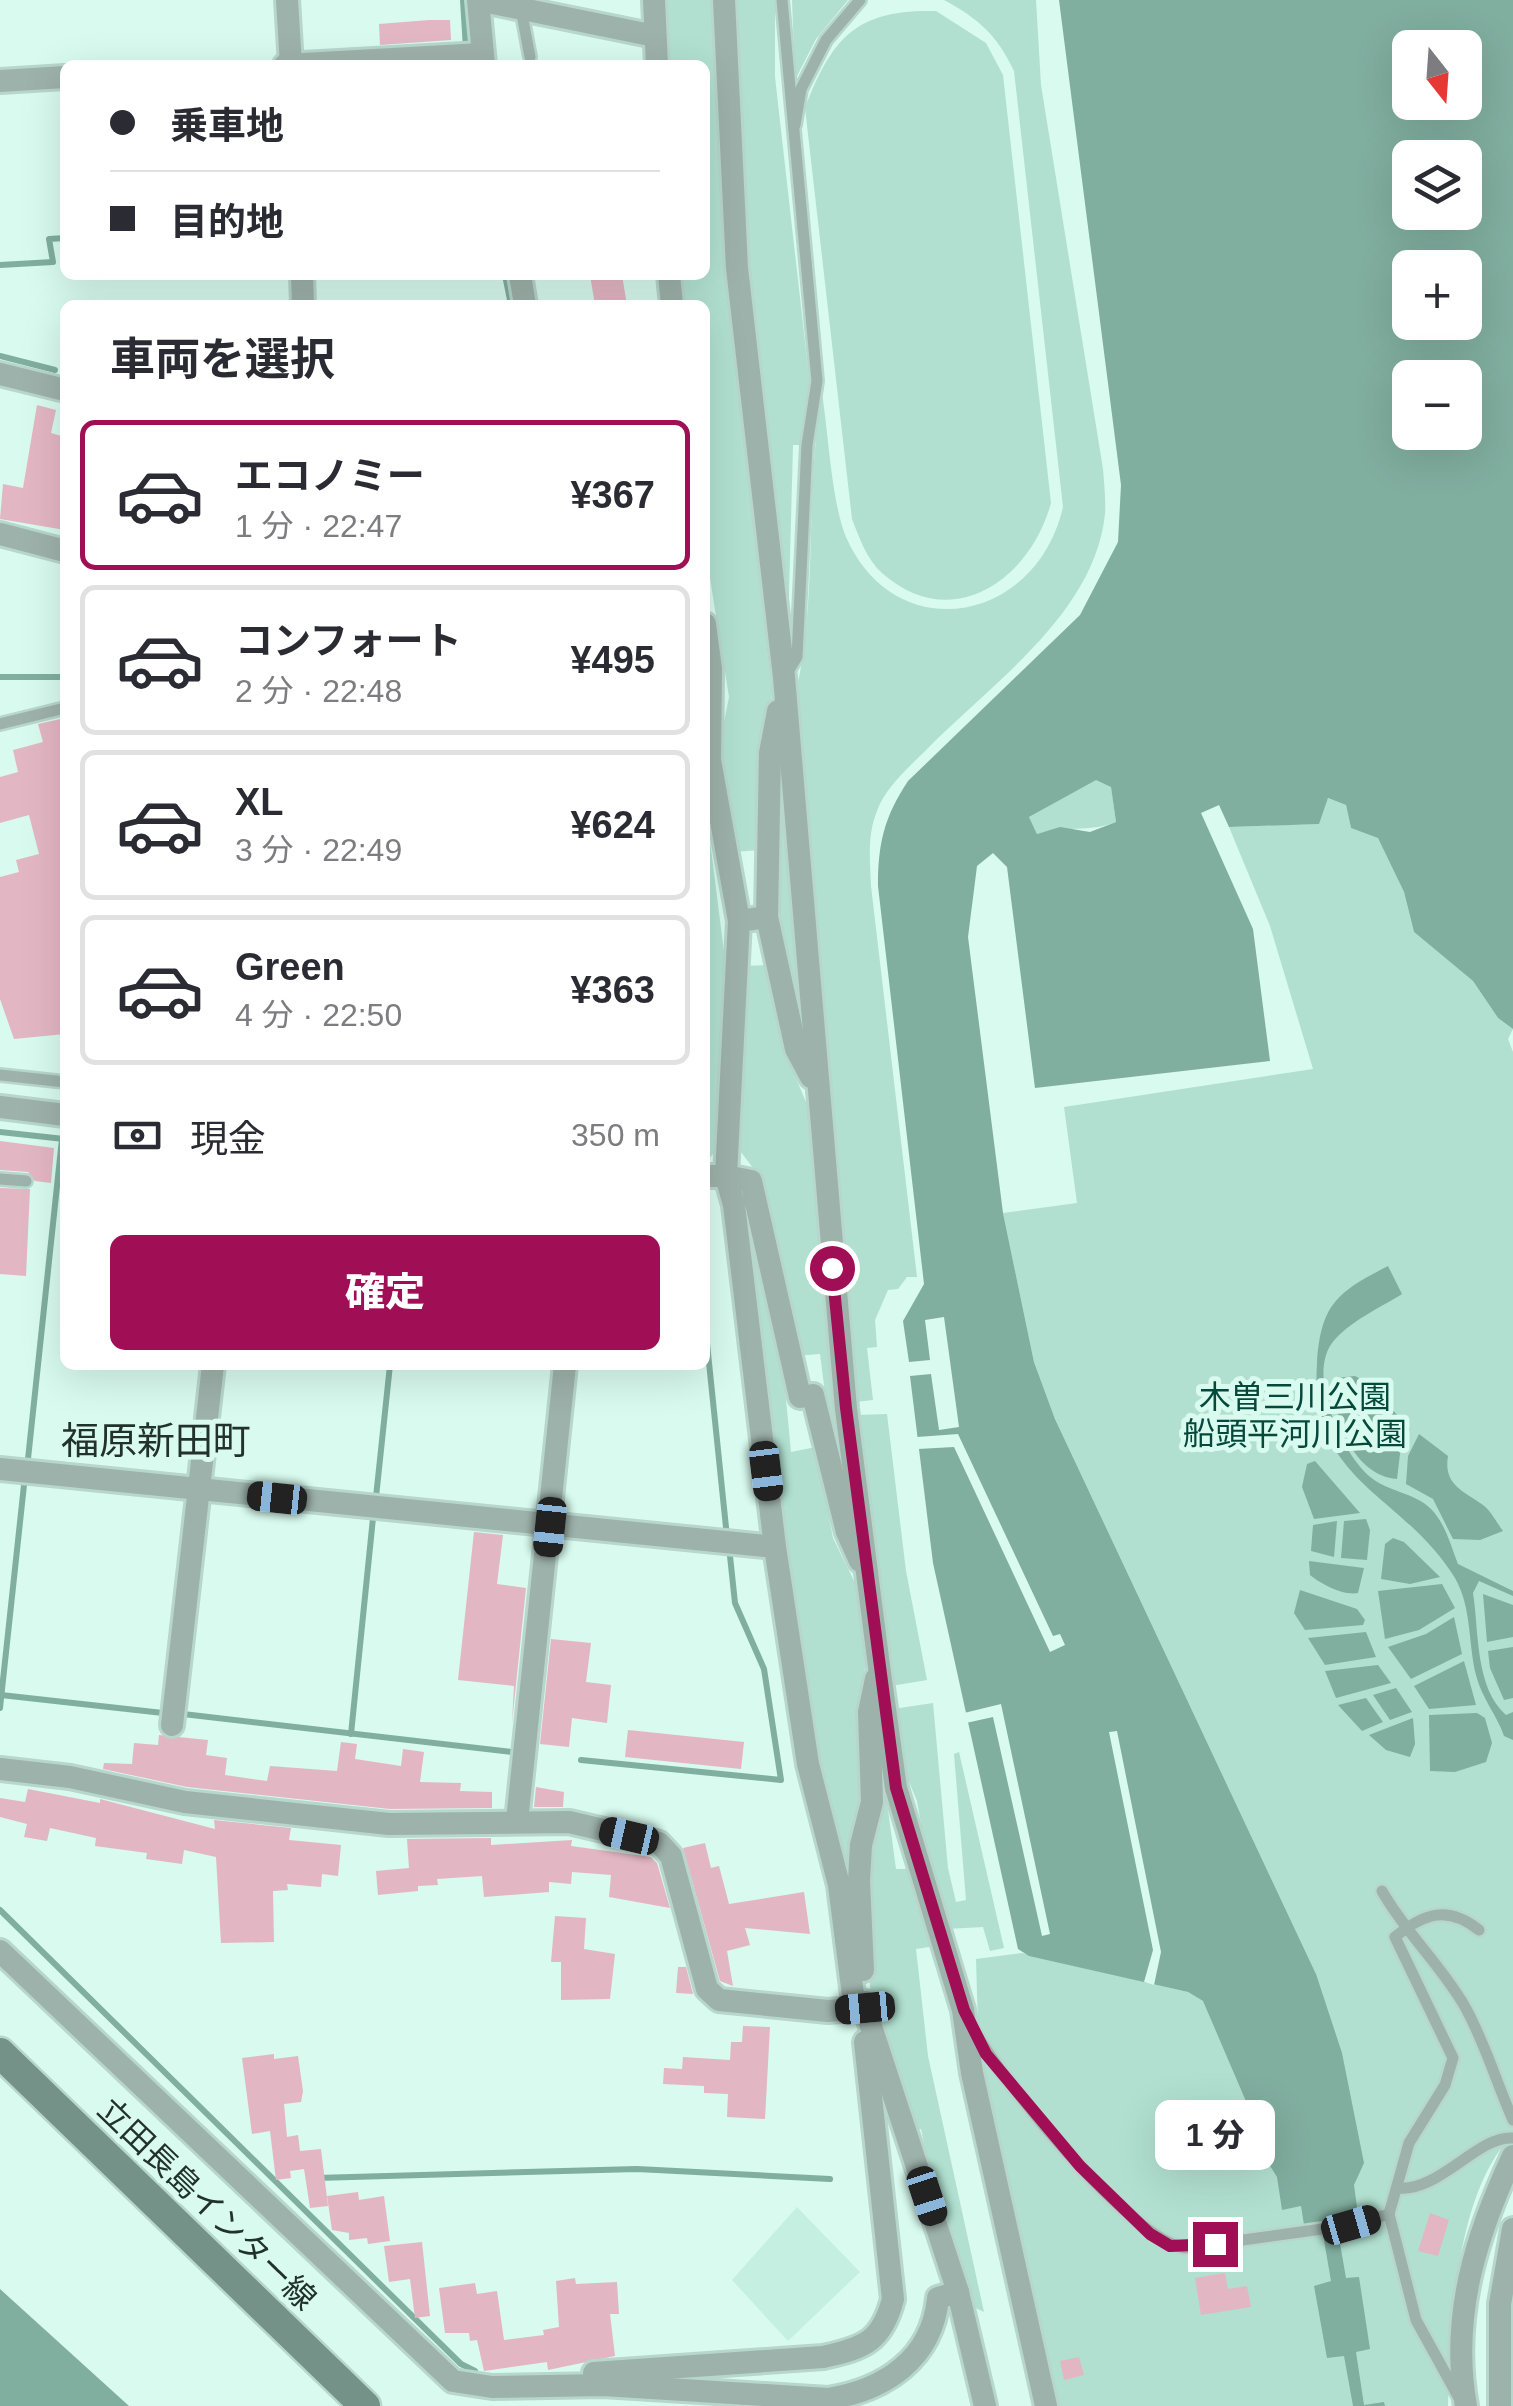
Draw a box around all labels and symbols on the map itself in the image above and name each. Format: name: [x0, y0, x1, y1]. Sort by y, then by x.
north arrow: [1392, 30, 1482, 120]
route start: [810, 1246, 855, 1291]
park label: 木曽三川公園 船頭平河川公園: [1183, 1379, 1407, 1452]
district label: 福原新田町: [61, 1420, 251, 1462]
car: [747, 1439, 785, 1503]
car: [246, 1480, 308, 1516]
car: [532, 1496, 568, 1558]
car: [596, 1815, 662, 1857]
car: [834, 1990, 896, 2026]
street label: 立田長島インター線: [91, 2091, 323, 2317]
callout: 1 分: [1155, 2099, 1275, 2169]
car: [903, 2163, 951, 2229]
car: [1318, 2202, 1384, 2248]
route end: [1193, 2222, 1238, 2267]

